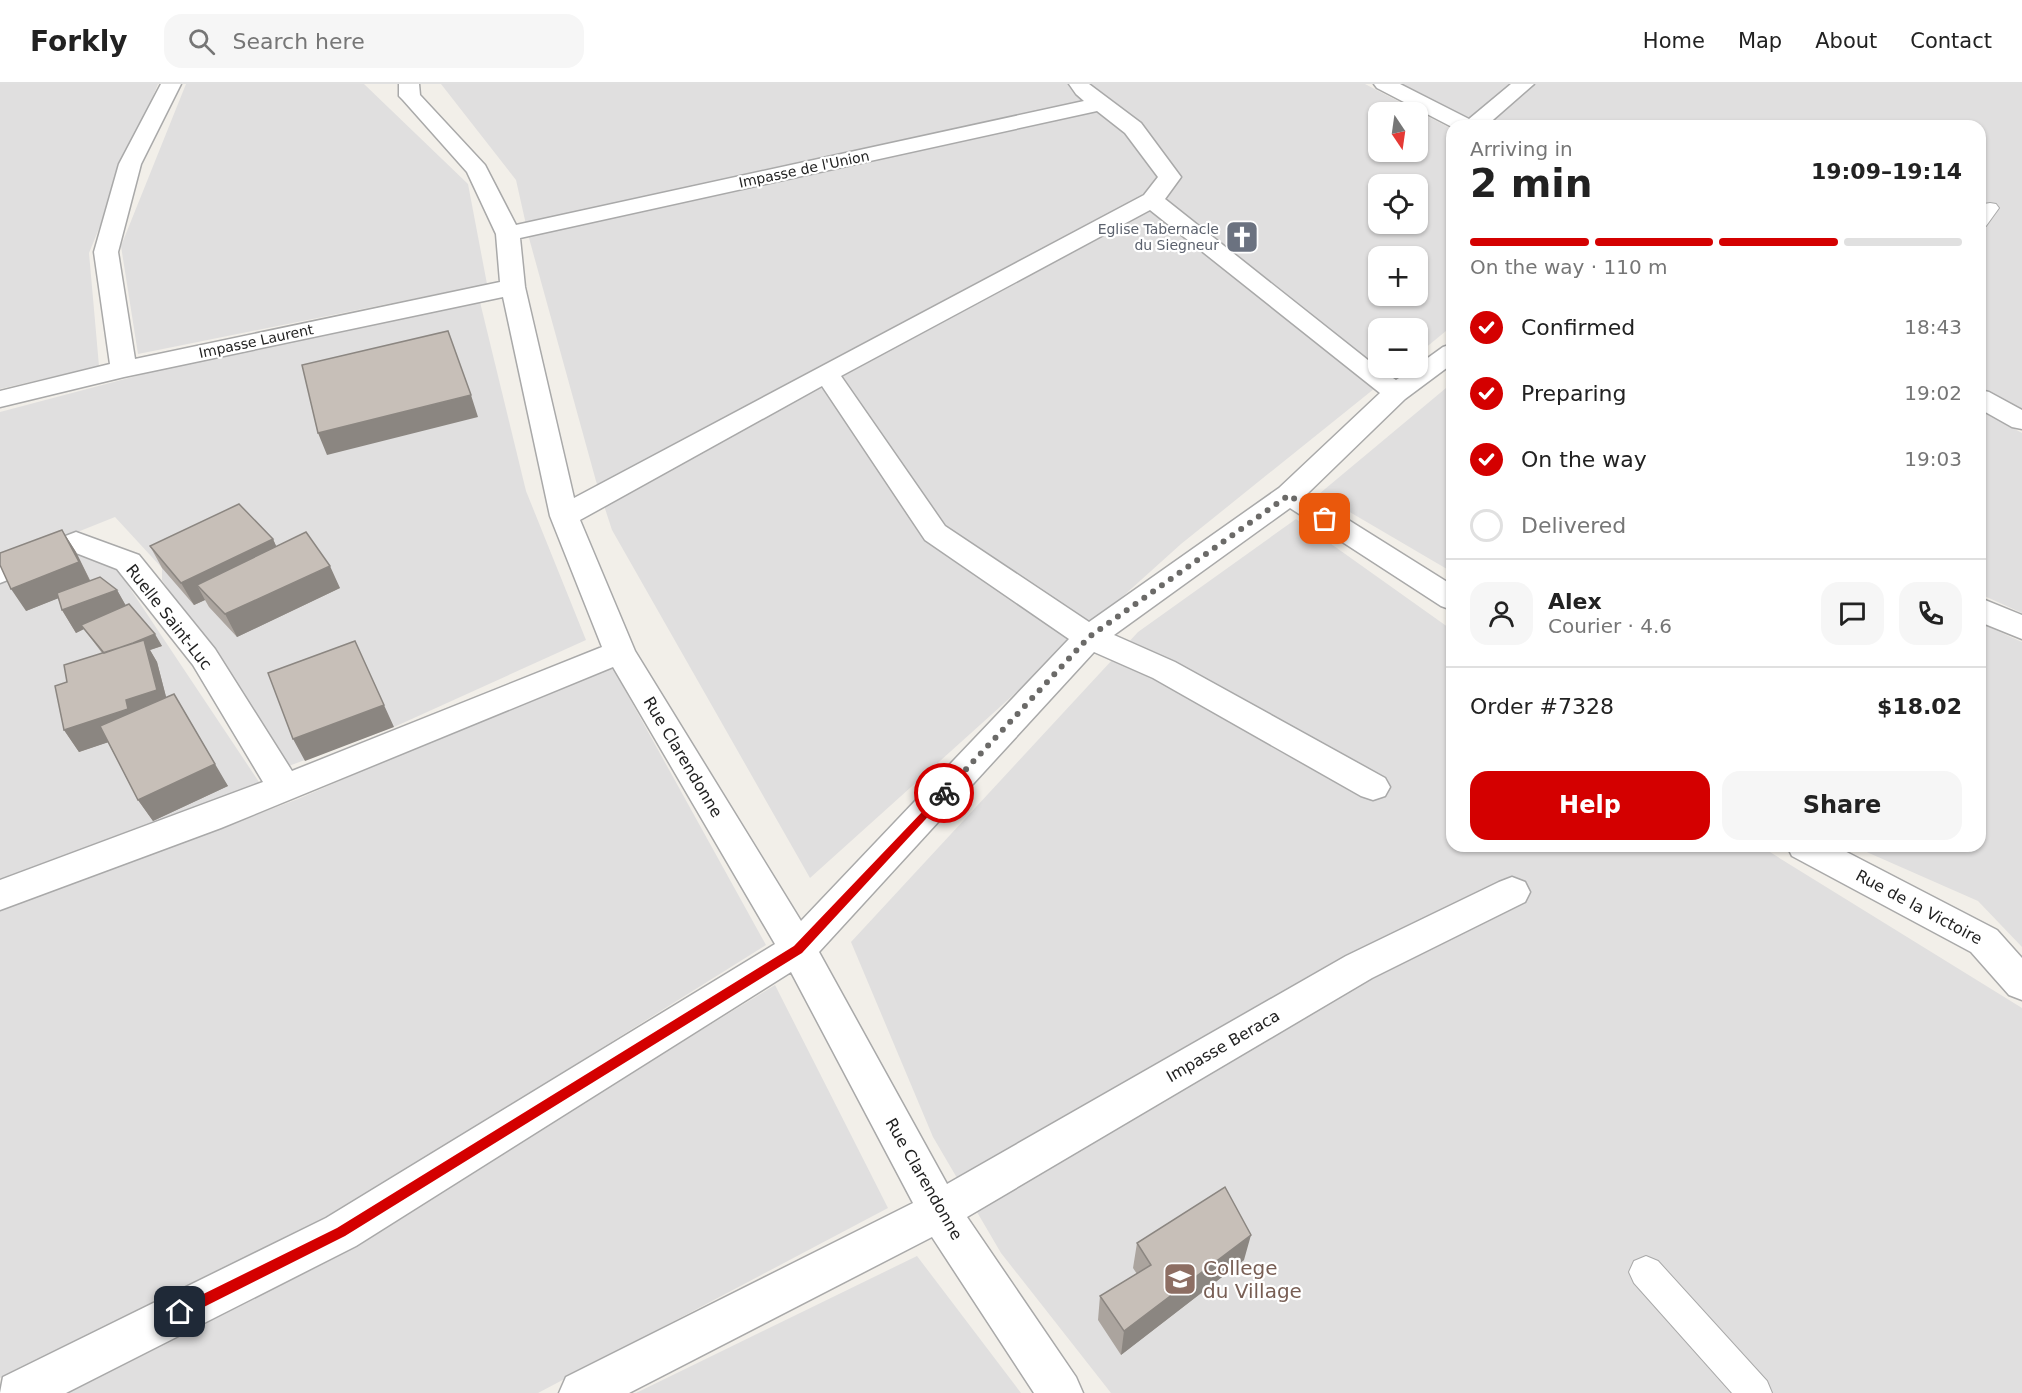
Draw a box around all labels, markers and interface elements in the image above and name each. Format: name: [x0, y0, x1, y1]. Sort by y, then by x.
search box: [164, 14, 584, 68]
text: Forkly: [30, 25, 128, 58]
icon: search: [185, 25, 218, 58]
text: Search here: [233, 29, 365, 54]
text: Home: [1643, 29, 1705, 53]
text: Map: [1738, 29, 1782, 53]
text: About: [1815, 29, 1877, 53]
text: Contact: [1910, 29, 1992, 53]
north arrow: [1368, 102, 1428, 162]
map controls: [1368, 102, 1428, 378]
text: Arriving in: [1470, 137, 1573, 161]
street label: Impasse de l'Union: [737, 147, 871, 191]
text: 19:09–19:14: [1811, 159, 1962, 184]
text: 2 min: [1470, 161, 1592, 206]
button: locate: [1368, 174, 1428, 234]
church icon: Eglise Tabernacle du Siegneur: [1224, 219, 1260, 255]
place label: Eglise Tabernacle du Siegneur: [1098, 221, 1219, 253]
button: +: [1368, 246, 1428, 306]
text: On the way · 110 m: [1470, 255, 1668, 279]
icon: check: [1470, 311, 1503, 344]
text: Confirmed: [1521, 315, 1635, 340]
text: 18:43: [1904, 315, 1962, 339]
button: −: [1368, 318, 1428, 378]
street label: Impasse Laurent: [197, 321, 315, 361]
icon: check: [1470, 377, 1503, 410]
text: Preparing: [1521, 381, 1627, 406]
text: 19:02: [1904, 381, 1962, 405]
icon: check: [1470, 443, 1503, 476]
text: On the way: [1521, 447, 1647, 472]
text: 19:03: [1904, 447, 1962, 471]
pin: [1299, 493, 1350, 544]
icon: bag: [1308, 502, 1341, 535]
text: Delivered: [1521, 513, 1626, 538]
street label: Ruelle Saint-Luc: [122, 561, 216, 673]
button: person: [1470, 582, 1533, 645]
button: chat: [1821, 582, 1884, 645]
button: phone: [1899, 582, 1962, 645]
text: Alex: [1548, 589, 1602, 614]
text: Courier · 4.6: [1548, 614, 1672, 638]
street label: Rue Clarendonne: [640, 693, 726, 821]
text: Order #7328: [1470, 694, 1614, 719]
text: $18.02: [1877, 694, 1962, 719]
courier: [914, 763, 974, 823]
button: Help: [1470, 771, 1710, 840]
button: Share: [1722, 771, 1962, 840]
icon: bike: [928, 777, 961, 810]
street label: Rue de la Victoire: [1853, 866, 1985, 948]
street label: Impasse Beraca: [1163, 1006, 1283, 1086]
street label: Rue Clarendonne: [881, 1115, 967, 1243]
place label: College du Village: [1203, 1256, 1302, 1303]
school or university icon: College du Village: [1162, 1261, 1198, 1297]
pin: [154, 1286, 205, 1337]
icon: home: [163, 1295, 196, 1328]

